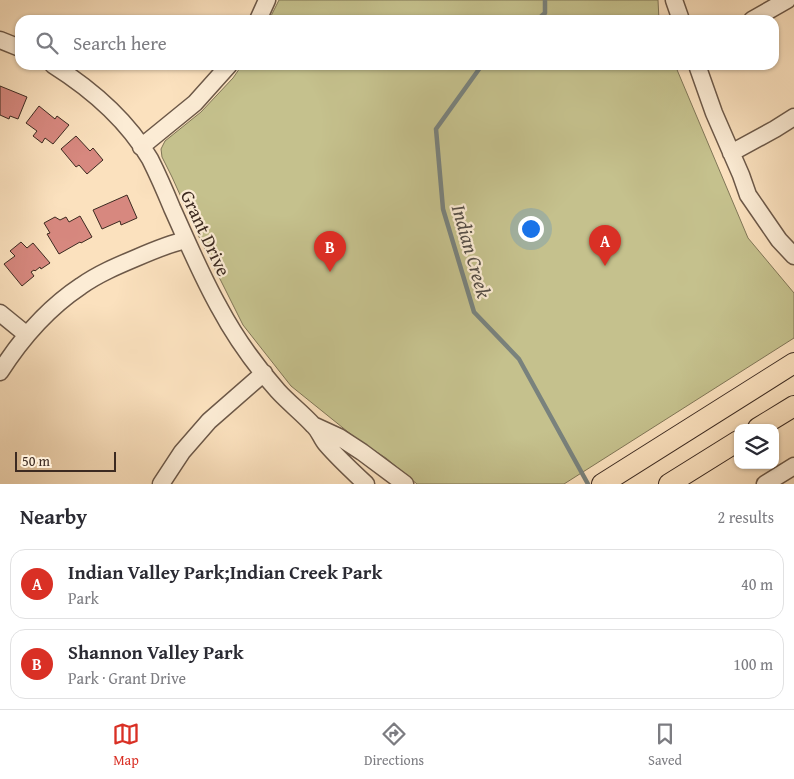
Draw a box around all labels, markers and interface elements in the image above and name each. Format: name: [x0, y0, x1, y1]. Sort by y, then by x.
search box: [15, 15, 779, 70]
icon: search: [33, 29, 61, 57]
text: Search here: [73, 29, 167, 57]
street label: Grant Drive: [174, 185, 238, 281]
water label: Indian Creek: [445, 201, 499, 302]
your location: [518, 216, 544, 242]
pin: A: [589, 225, 621, 266]
pin: B: [314, 231, 346, 272]
map controls: [734, 424, 779, 469]
button: layers: [734, 424, 779, 469]
scale bar: [15, 449, 116, 472]
text: 50 m: [22, 451, 50, 471]
text: Nearby: [20, 501, 87, 532]
text: 2 results: [717, 505, 774, 529]
text: Indian Valley Park;Indian Creek Park: [68, 558, 382, 586]
text: A: [32, 572, 42, 596]
text: 40 m: [741, 572, 773, 596]
text: Park: [68, 586, 99, 610]
text: Shannon Valley Park: [68, 638, 244, 666]
text: B: [32, 652, 42, 676]
text: 100 m: [733, 652, 773, 676]
text: Park · Grant Drive: [68, 666, 186, 690]
tab: Map: [112, 720, 140, 770]
tab: Directions: [364, 720, 424, 770]
tab: Saved: [648, 720, 682, 770]

